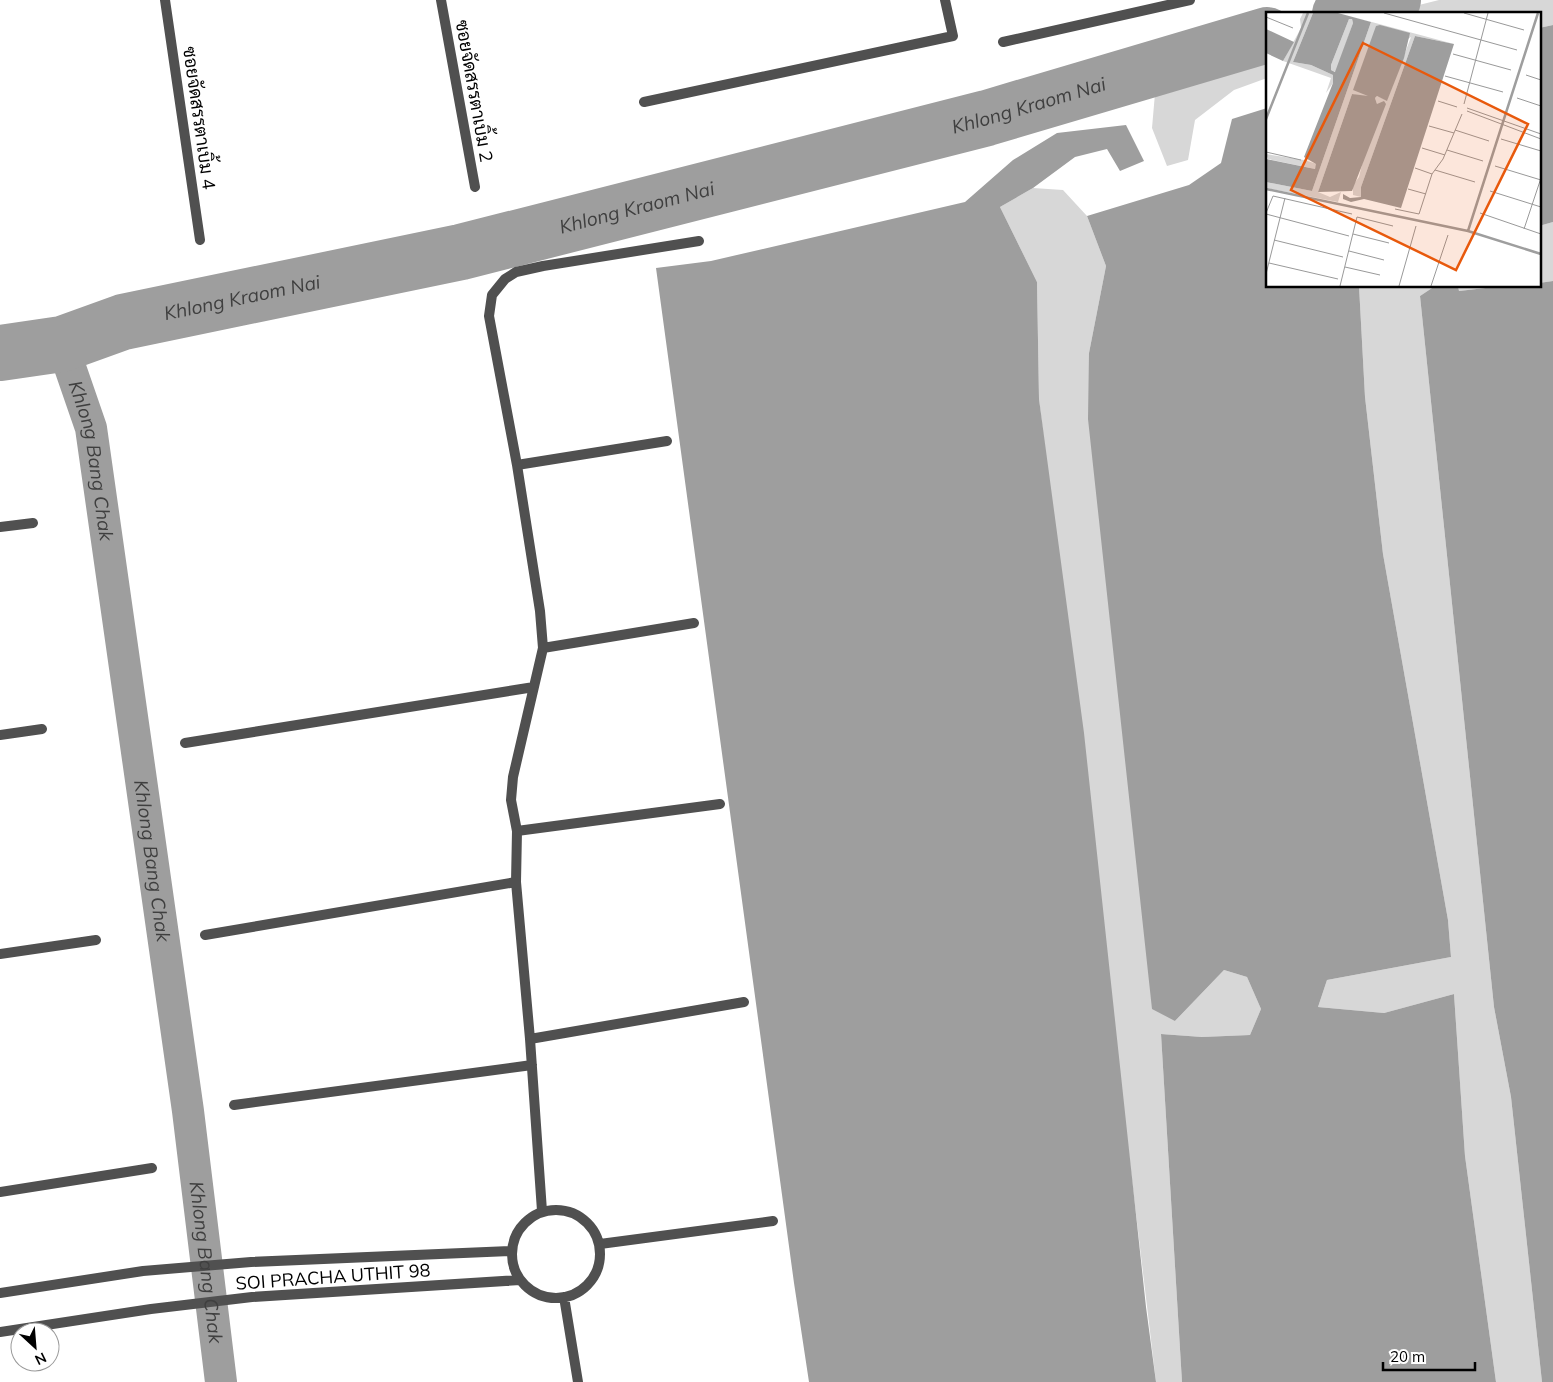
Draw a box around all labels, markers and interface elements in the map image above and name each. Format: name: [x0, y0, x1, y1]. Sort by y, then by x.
inset map: [1266, 12, 1540, 288]
street label: ซอยจัดสรรตาเบิ้ม 2: [451, 18, 501, 164]
street label: ซอยจัดสรรตาเบิ้ม 4: [178, 45, 224, 191]
water label: Khlong Kraom Nai: [949, 71, 1109, 139]
water label: Khlong Kraom Nai: [557, 176, 717, 238]
water label: Khlong Kraom Nai: [162, 269, 323, 325]
water label: Khlong Bang Chak: [63, 377, 119, 544]
water label: Khlong Bang Chak: [129, 778, 176, 945]
water label: Khlong Bang Chak: [185, 1180, 228, 1346]
street label: SOI PRACHA UTHIT 98: [235, 1258, 431, 1295]
north arrow: [10, 1322, 60, 1372]
scale bar: [1383, 1340, 1476, 1372]
text: 20 m: [1390, 1347, 1425, 1366]
text: N: [32, 1348, 49, 1369]

